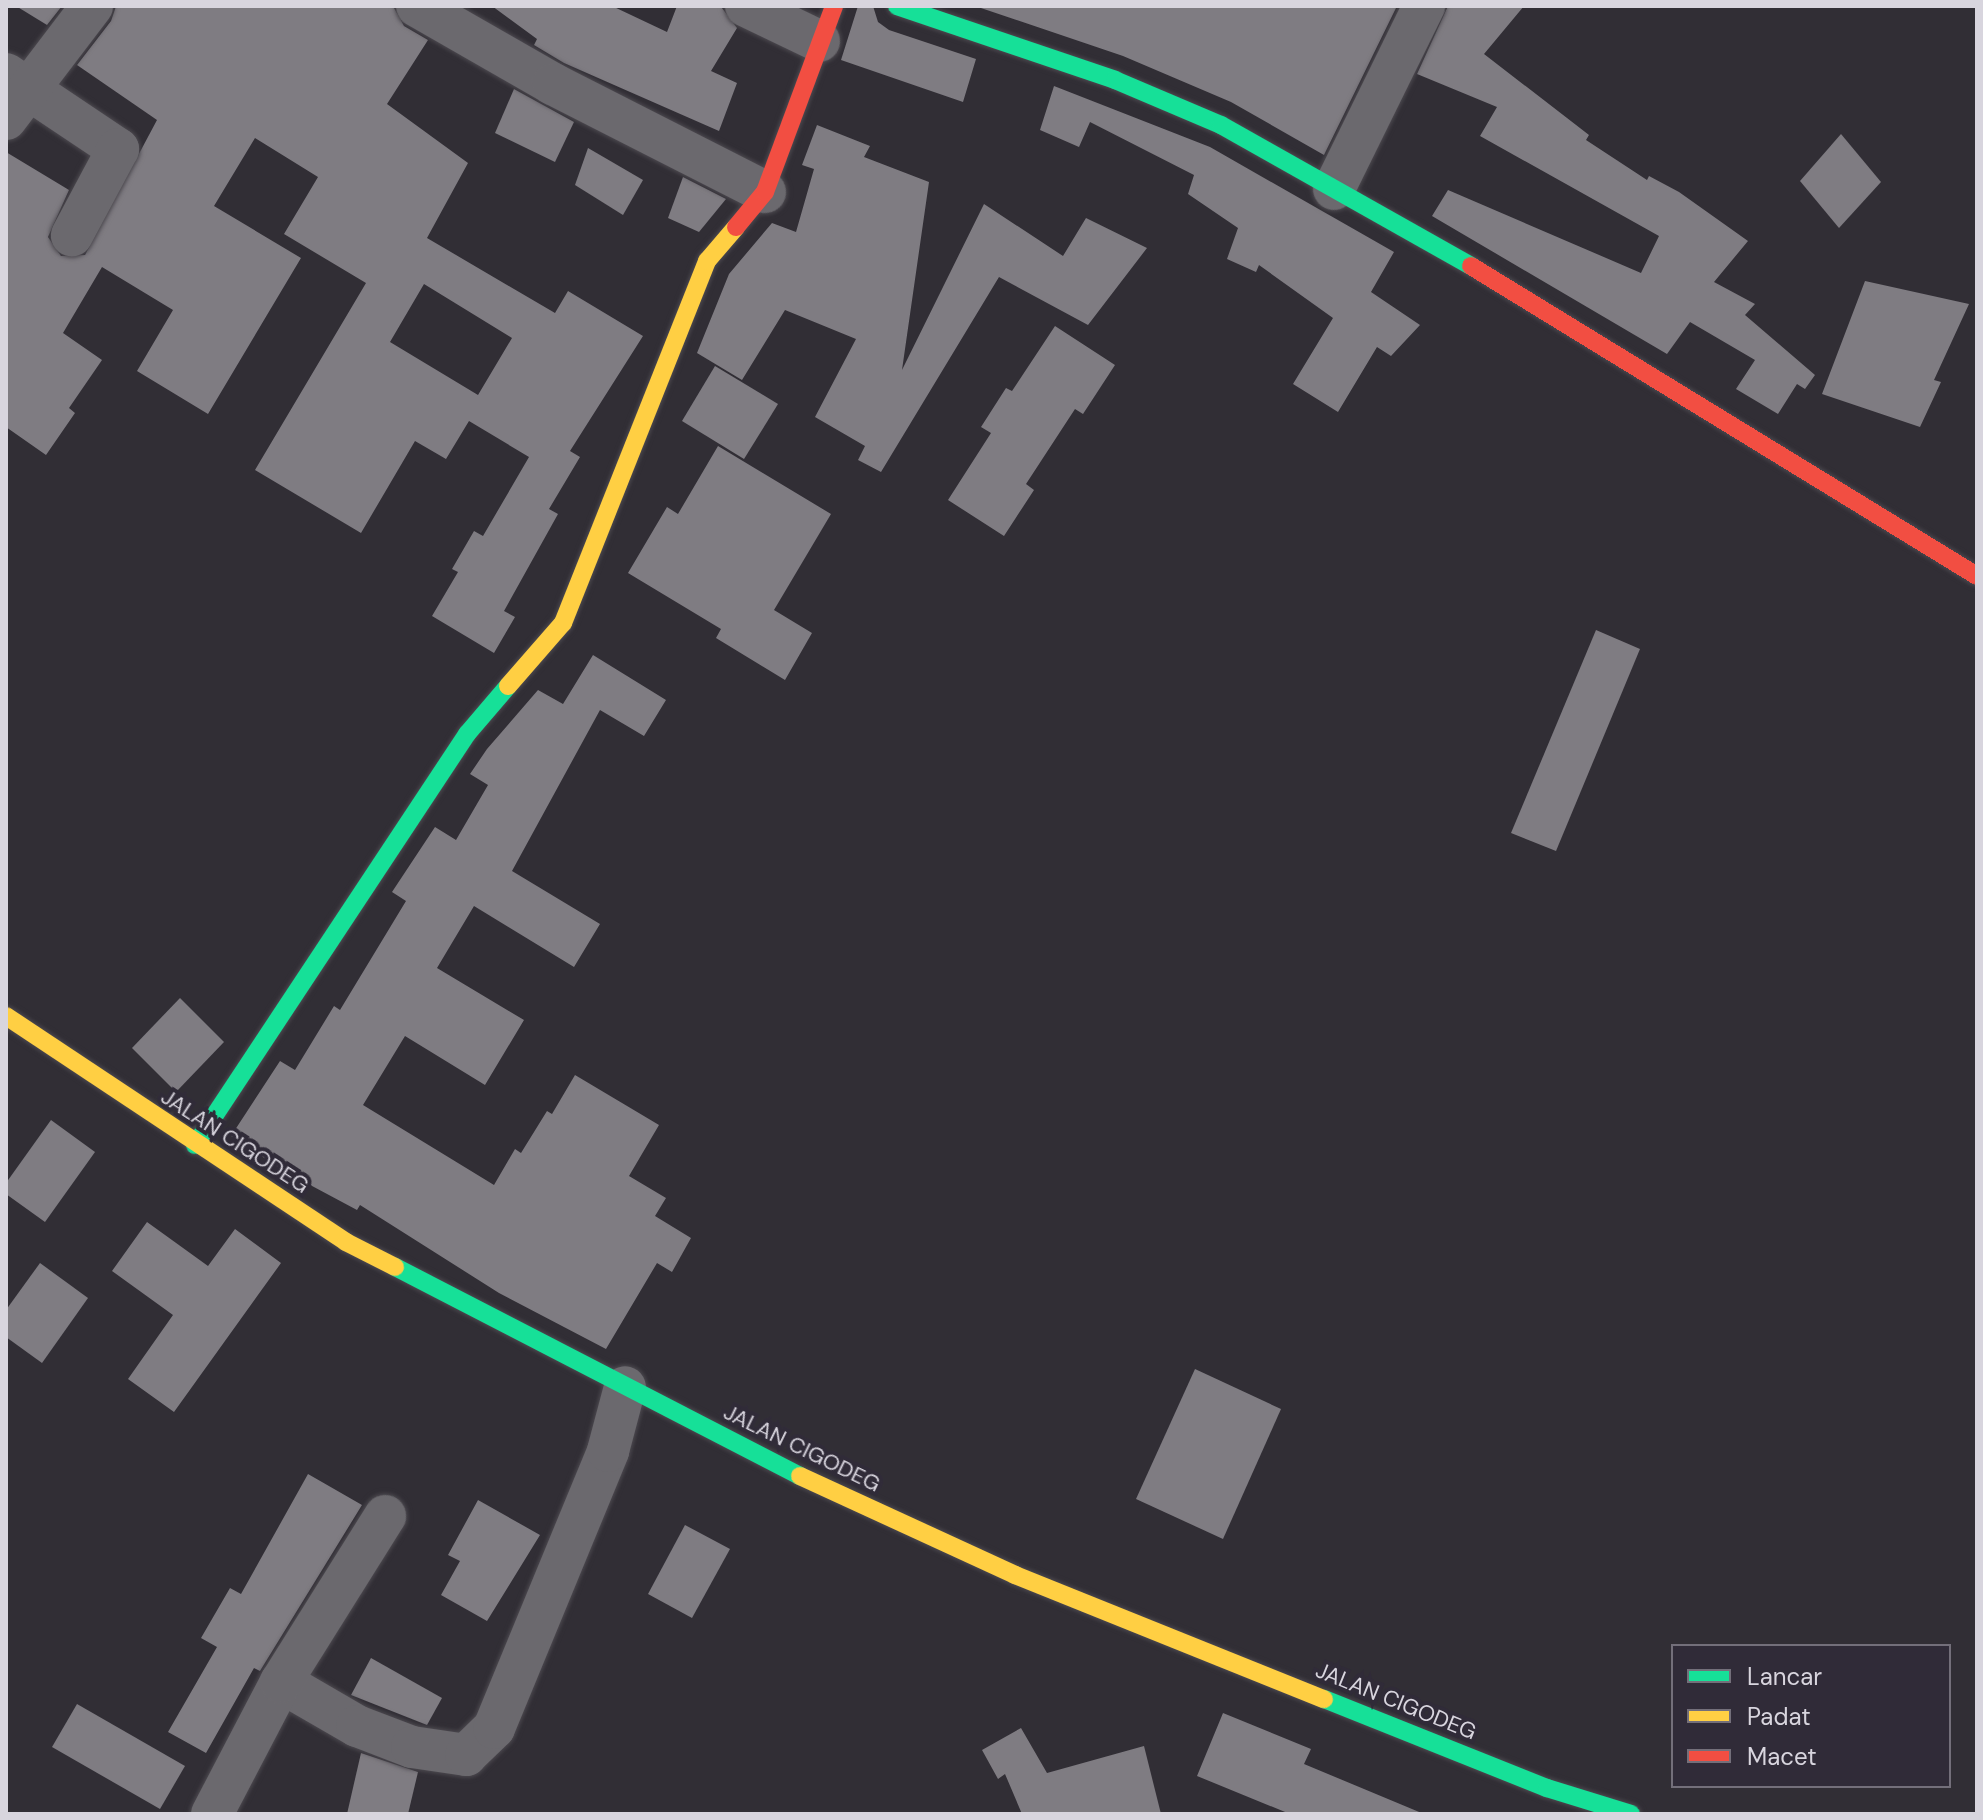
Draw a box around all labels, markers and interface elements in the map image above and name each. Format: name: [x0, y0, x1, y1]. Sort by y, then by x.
street label: JALAN CIGODEG: [156, 1083, 314, 1199]
street label: JALAN CIGODEG: [719, 1399, 885, 1497]
legend: [1671, 1644, 1951, 1788]
street label: JALAN CIGODEG: [1312, 1657, 1480, 1745]
text: Lancar: [1747, 1661, 1822, 1692]
text: Padat: [1747, 1701, 1811, 1732]
text: Macet: [1747, 1741, 1817, 1772]

